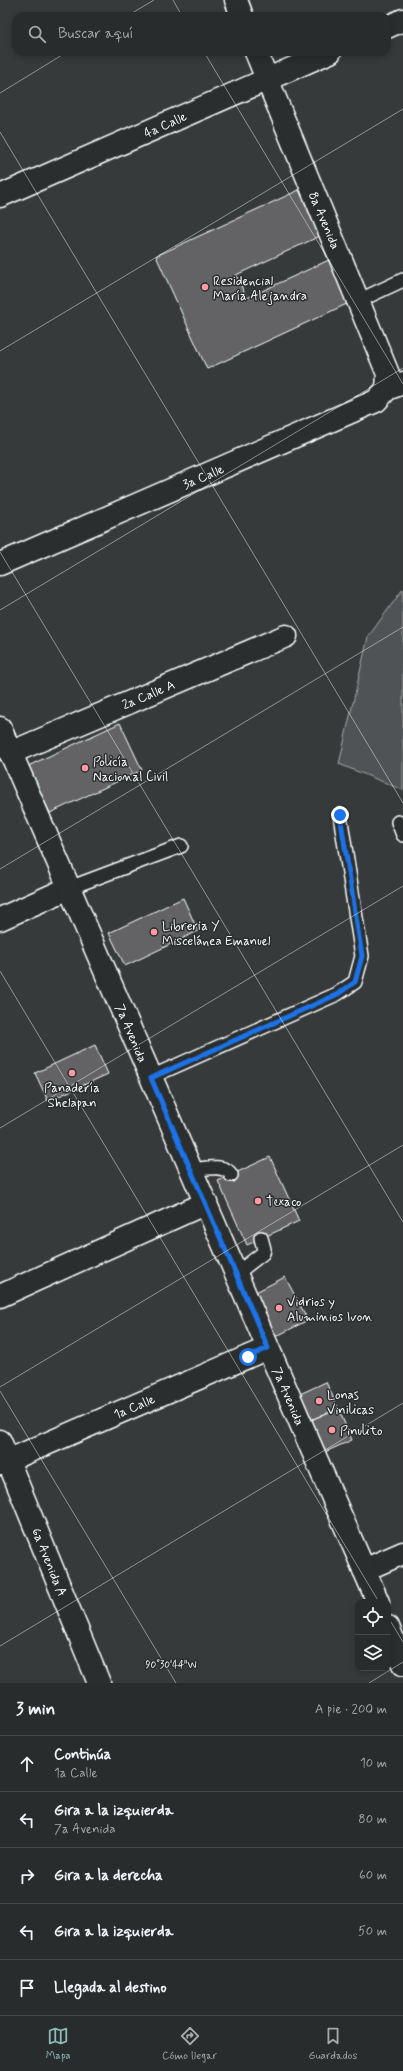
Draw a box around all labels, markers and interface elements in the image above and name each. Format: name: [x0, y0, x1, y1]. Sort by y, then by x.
search box: [12, 12, 391, 56]
icon: search: [26, 23, 48, 45]
text: Buscar aquí: [58, 24, 133, 44]
street label: 4a Calle: [141, 108, 190, 142]
street label: 8a Avenida: [304, 189, 343, 252]
place label: Residencial María Alejandra: [213, 273, 307, 305]
marker: Residencial María Alejandra: [200, 282, 210, 292]
street label: 3a Calle: [180, 461, 227, 494]
street label: 2a Calle A: [119, 677, 178, 714]
place label: Policía Nacional Civil: [93, 754, 168, 786]
marker: Policía Nacional Civil: [80, 763, 90, 773]
route end: [331, 806, 349, 824]
place label: Libreria Y Miscelánea Emanuel: [162, 918, 271, 950]
marker: Libreria Y Miscelánea Emanuel: [149, 927, 159, 937]
street label: 7a Avenida: [111, 1002, 150, 1065]
marker: Panadería Shelapan: [67, 1068, 77, 1078]
place label: Panadería Shelapan: [44, 1080, 100, 1112]
place label: Texaco: [266, 1194, 301, 1211]
marker: Texaco: [253, 1196, 263, 1206]
place label: Vidrios y Aluminios Ivon: [287, 1294, 372, 1326]
marker: Vidrios y Aluminios Ivon: [274, 1303, 284, 1313]
route start: [239, 1348, 257, 1366]
street label: 7a Avenida: [268, 1365, 307, 1428]
place label: Lonas Vinilicas: [327, 1387, 374, 1419]
street label: 1a Calle: [111, 1391, 158, 1424]
marker: Lonas Vinilicas: [314, 1396, 324, 1406]
place label: Pinulito: [340, 1423, 383, 1440]
marker: Pinulito: [327, 1425, 337, 1435]
street label: 6a Avenida A: [27, 1526, 70, 1599]
map controls: [355, 1599, 391, 1671]
button: locate: [355, 1599, 391, 1635]
button: layers: [355, 1635, 391, 1671]
text: 90°30'44"W: [146, 1658, 196, 1672]
text: 3 min: [16, 1698, 55, 1720]
text: A pie · 200 m: [315, 1701, 387, 1718]
text: Continúa: [54, 1745, 111, 1765]
icon: ahead: [16, 1753, 38, 1775]
text: 10 m: [360, 1755, 387, 1772]
text: 1a Calle: [54, 1765, 98, 1782]
text: Gira a la izquierda: [54, 1801, 173, 1821]
icon: left: [16, 1809, 38, 1831]
text: 80 m: [358, 1811, 387, 1828]
text: 7a Avenida: [54, 1821, 116, 1838]
icon: right: [16, 1865, 38, 1887]
text: Gira a la derecha: [54, 1866, 163, 1886]
text: 60 m: [359, 1867, 387, 1884]
icon: left: [16, 1921, 38, 1943]
text: Gira a la izquierda: [54, 1922, 173, 1942]
text: 50 m: [358, 1923, 387, 1940]
icon: arrive: [16, 1977, 38, 1999]
text: Llegada al destino: [54, 1978, 167, 1998]
tab: Mapa: [46, 2025, 71, 2063]
tab: Cómo llegar: [162, 2025, 217, 2063]
tab: Guardados: [308, 2025, 357, 2063]

